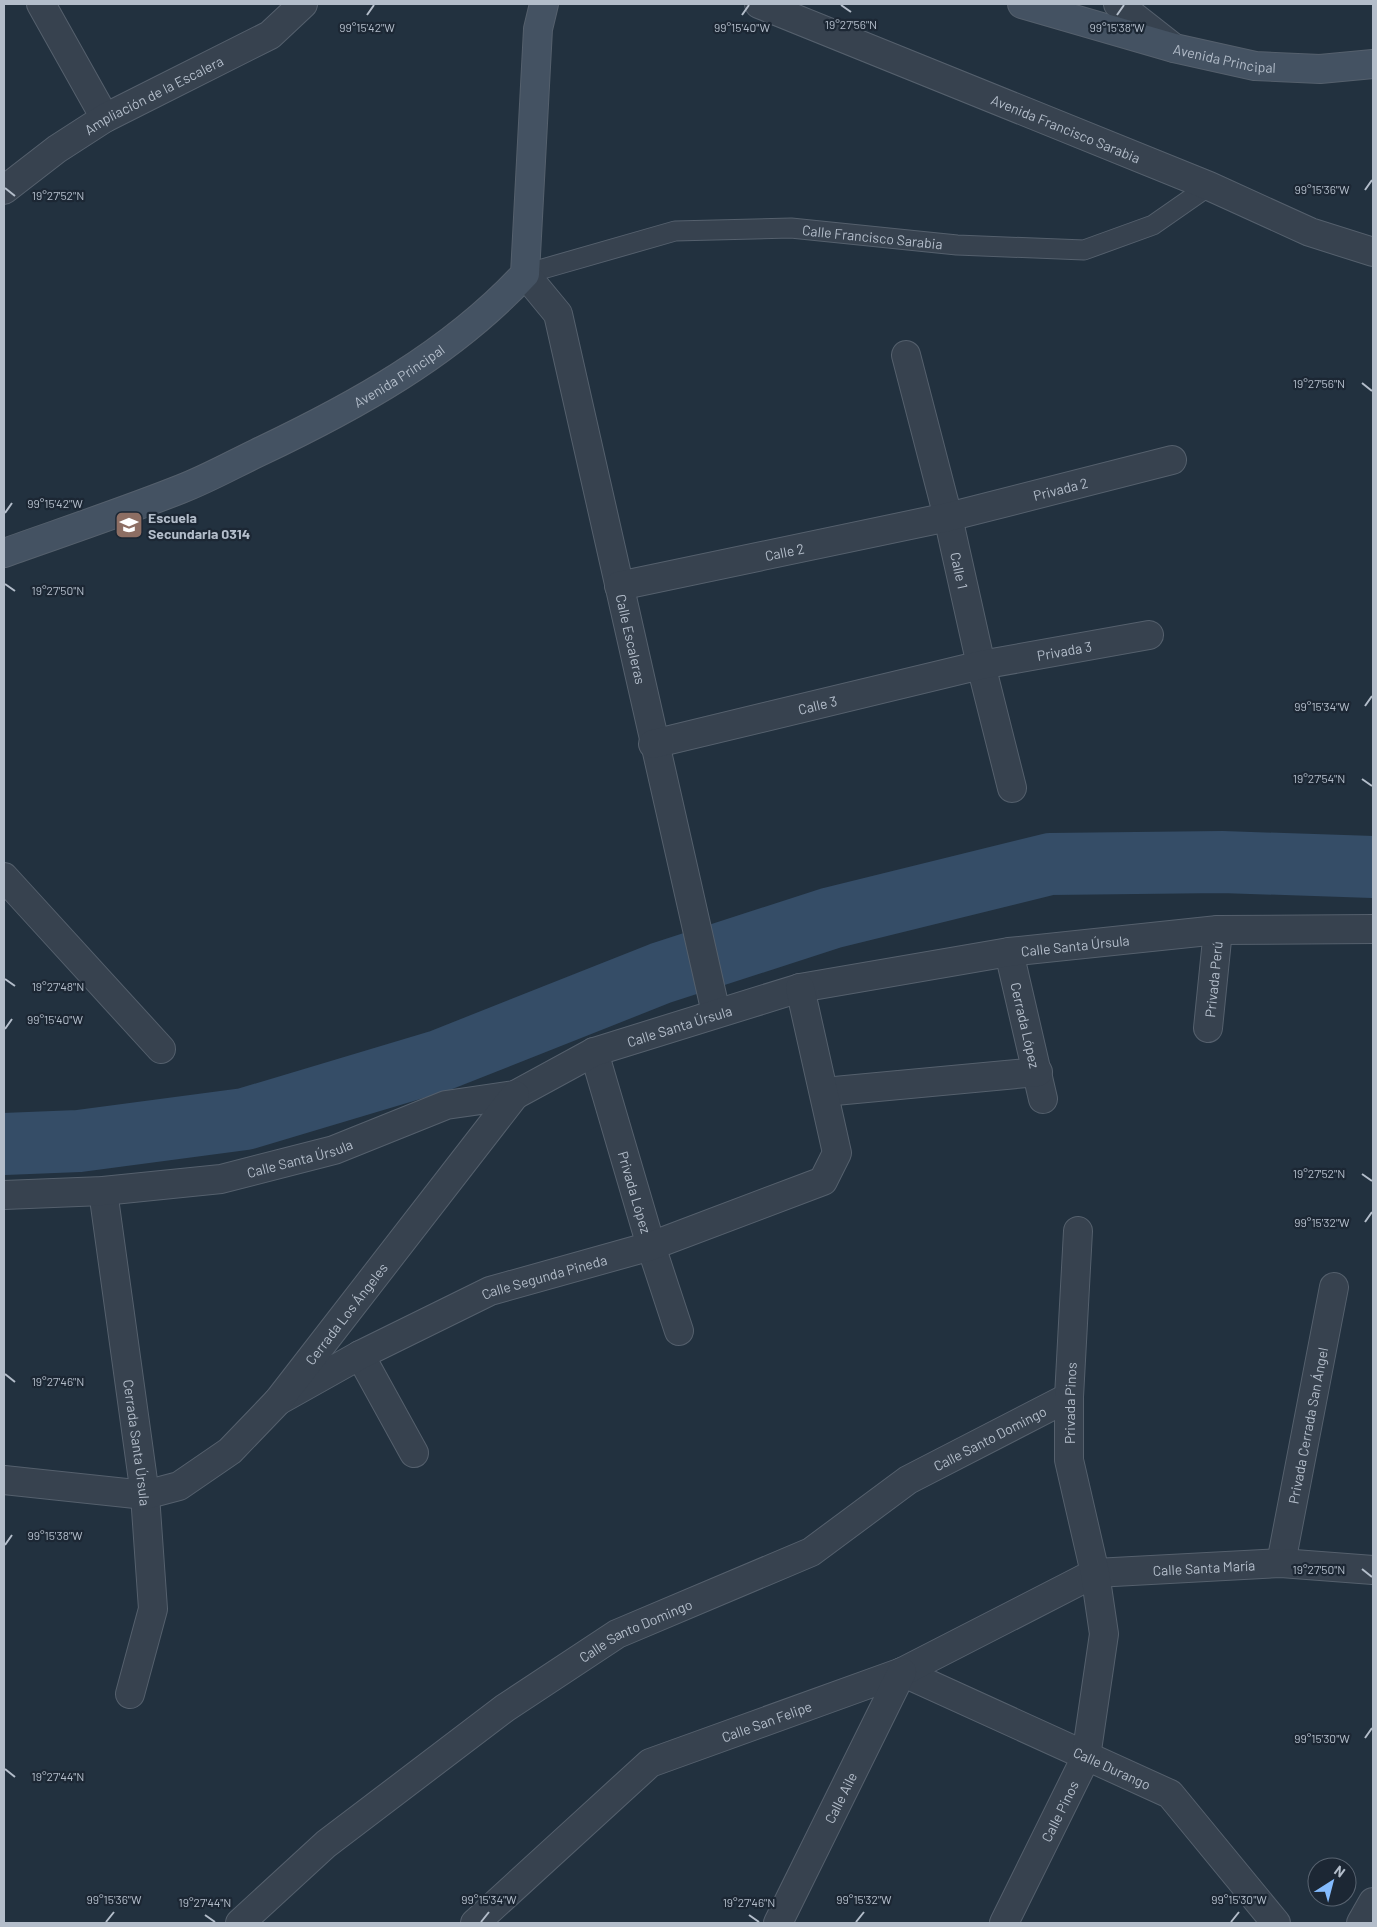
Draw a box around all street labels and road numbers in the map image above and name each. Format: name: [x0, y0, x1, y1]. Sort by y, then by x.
street label: Avenida Principal: [1172, 40, 1276, 75]
street label: Ampliación de la Escalera: [81, 52, 226, 138]
street label: Avenida Francisco Sarabia: [989, 90, 1143, 166]
street label: Calle Francisco Sarabia: [801, 221, 944, 252]
street label: Avenida Principal: [350, 340, 447, 411]
street label: Privada 2: [1031, 473, 1089, 504]
street label: Calle 2: [763, 539, 806, 564]
street label: Calle 1: [948, 550, 972, 590]
street label: Calle Escaleras: [613, 592, 650, 686]
street label: Privada 3: [1035, 637, 1093, 663]
street label: Calle 3: [796, 692, 839, 717]
street label: Calle Santa Úrsula: [1020, 931, 1130, 959]
street label: Privada Perú: [1201, 940, 1225, 1018]
street label: Cerrada López: [1008, 980, 1044, 1070]
street label: Calle Santa Úrsula: [625, 1001, 734, 1050]
street label: Calle Santa Úrsula: [245, 1135, 355, 1181]
street label: Privada López: [615, 1149, 655, 1235]
street label: Calle Segunda Pineda: [478, 1250, 609, 1302]
street label: Cerrada Los Ángeles: [301, 1259, 391, 1368]
street label: Privada Cerrada San Ángel: [1284, 1346, 1331, 1505]
street label: Privada Pinos: [1061, 1361, 1079, 1444]
street label: Cerrada Santa Úrsula: [121, 1378, 154, 1507]
street label: Calle Santo Domingo: [930, 1402, 1049, 1474]
street label: Calle Santa María: [1152, 1556, 1256, 1578]
street label: Calle Santo Domingo: [575, 1595, 694, 1665]
street label: Calle San Felipe: [719, 1697, 814, 1745]
street label: Calle Durango: [1071, 1743, 1154, 1793]
street label: Calle Aile: [820, 1769, 860, 1826]
street label: Calle Pinos: [1037, 1777, 1082, 1844]

